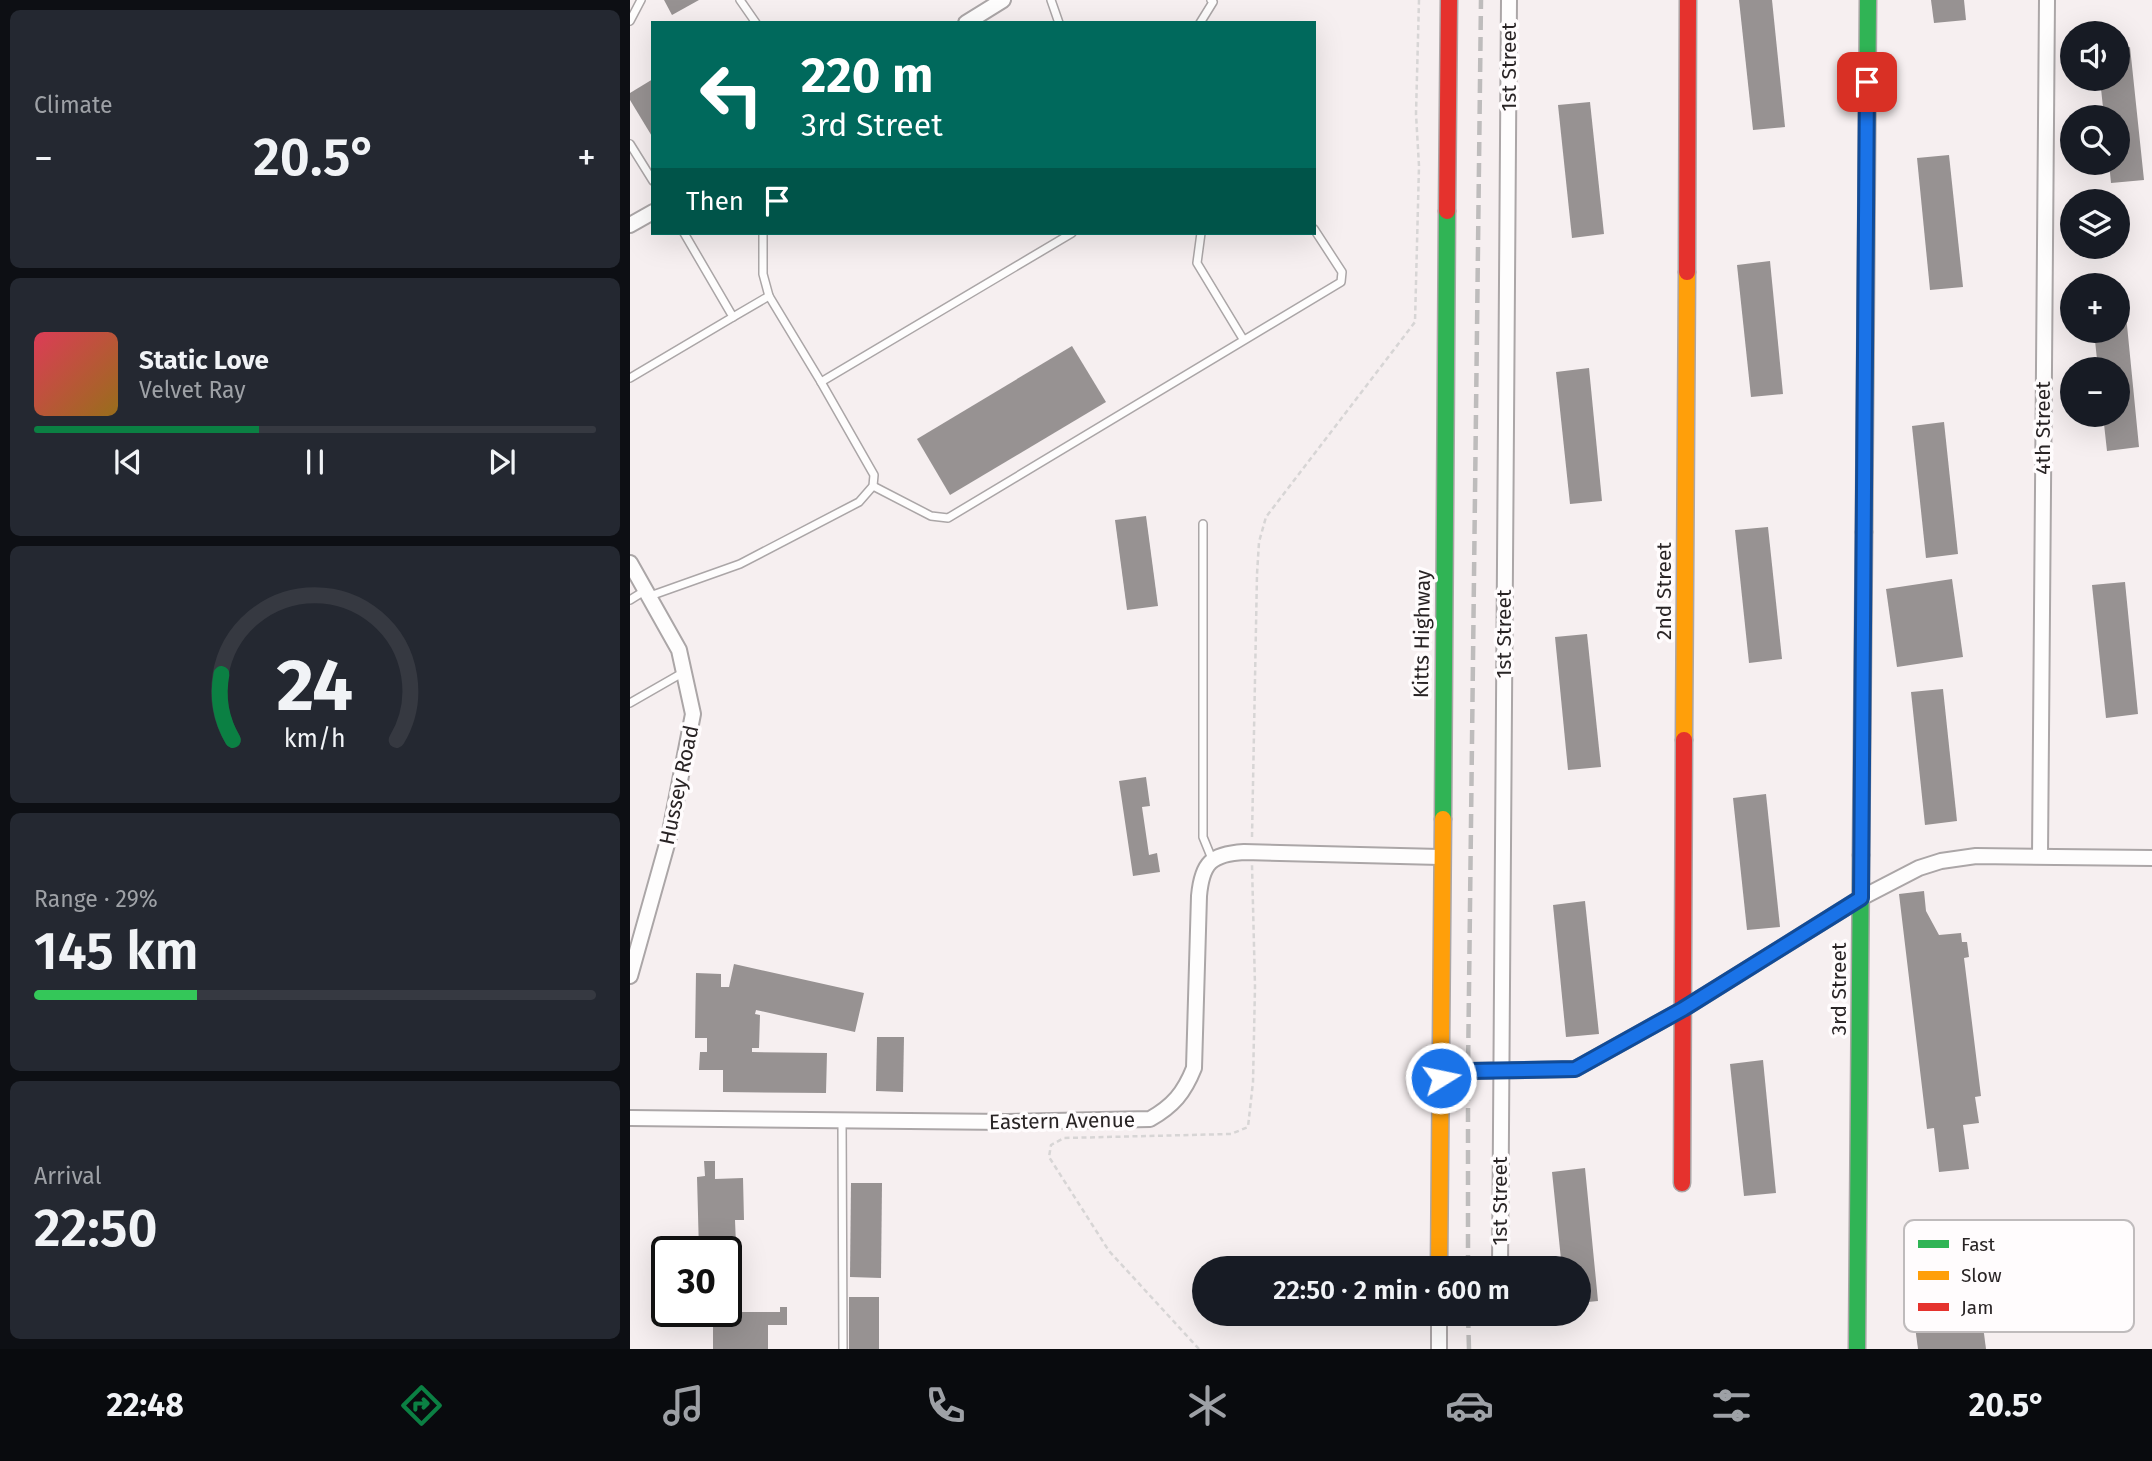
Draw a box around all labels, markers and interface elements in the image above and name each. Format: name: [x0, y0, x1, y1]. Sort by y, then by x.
map controls: [2060, 21, 2130, 427]
button: sound: [2060, 21, 2130, 91]
street label: 1st Street: [1496, 22, 1522, 112]
text: 220 m: [801, 46, 933, 105]
icon: left: [686, 49, 777, 140]
pin: [1837, 52, 1897, 112]
icon: arrive: [1848, 63, 1886, 101]
text: Climate: [34, 91, 113, 119]
button: search: [2060, 105, 2130, 175]
text: 3rd Street: [801, 106, 943, 144]
text: 20.5°: [253, 126, 377, 189]
text: −: [34, 135, 53, 181]
text: +: [577, 135, 596, 181]
icon: arrive: [758, 182, 796, 220]
text: Then: [686, 186, 744, 217]
button: layers: [2060, 189, 2130, 259]
button: +: [2060, 273, 2130, 343]
text: Static Love: [139, 345, 269, 376]
button: −: [2060, 357, 2130, 427]
text: Velvet Ray: [139, 376, 246, 404]
street label: 4th Street: [2030, 381, 2056, 475]
icon: previous: [109, 443, 147, 481]
icon: pause: [296, 443, 334, 481]
icon: next: [483, 443, 521, 481]
street label: 2nd Street: [1651, 542, 1677, 640]
street label: Kitts Highway: [1408, 569, 1436, 698]
street label: 1st Street: [1491, 589, 1517, 679]
text: 24: [277, 643, 353, 730]
street label: Hussey Road: [654, 723, 704, 847]
text: km/h: [284, 724, 346, 754]
text: Range · 29%: [34, 885, 158, 913]
text: 145 km: [34, 920, 199, 983]
street label: 3rd Street: [1826, 942, 1852, 1036]
position arrow: [1404, 1041, 1478, 1115]
street label: Eastern Avenue: [989, 1107, 1135, 1135]
street label: 1st Street: [1487, 1156, 1513, 1246]
text: Arrival: [34, 1162, 101, 1190]
text: 22:50: [34, 1197, 158, 1260]
legend: [1904, 1220, 2134, 1332]
text: Fast: [1961, 1233, 1995, 1256]
speed limit sign: 30: [651, 1236, 742, 1327]
text: Slow: [1961, 1264, 2002, 1287]
text: 22:50 · 2 min · 600 m: [1273, 1275, 1510, 1306]
text: Jam: [1961, 1296, 1993, 1319]
icon: directions: [397, 1381, 446, 1430]
icon: music: [659, 1381, 708, 1430]
icon: phone: [921, 1381, 970, 1430]
icon: climate: [1183, 1381, 1232, 1430]
icon: car: [1445, 1381, 1494, 1430]
icon: filters: [1707, 1381, 1756, 1430]
text: 22:48: [106, 1386, 184, 1424]
text: 20.5°: [1969, 1386, 2045, 1424]

